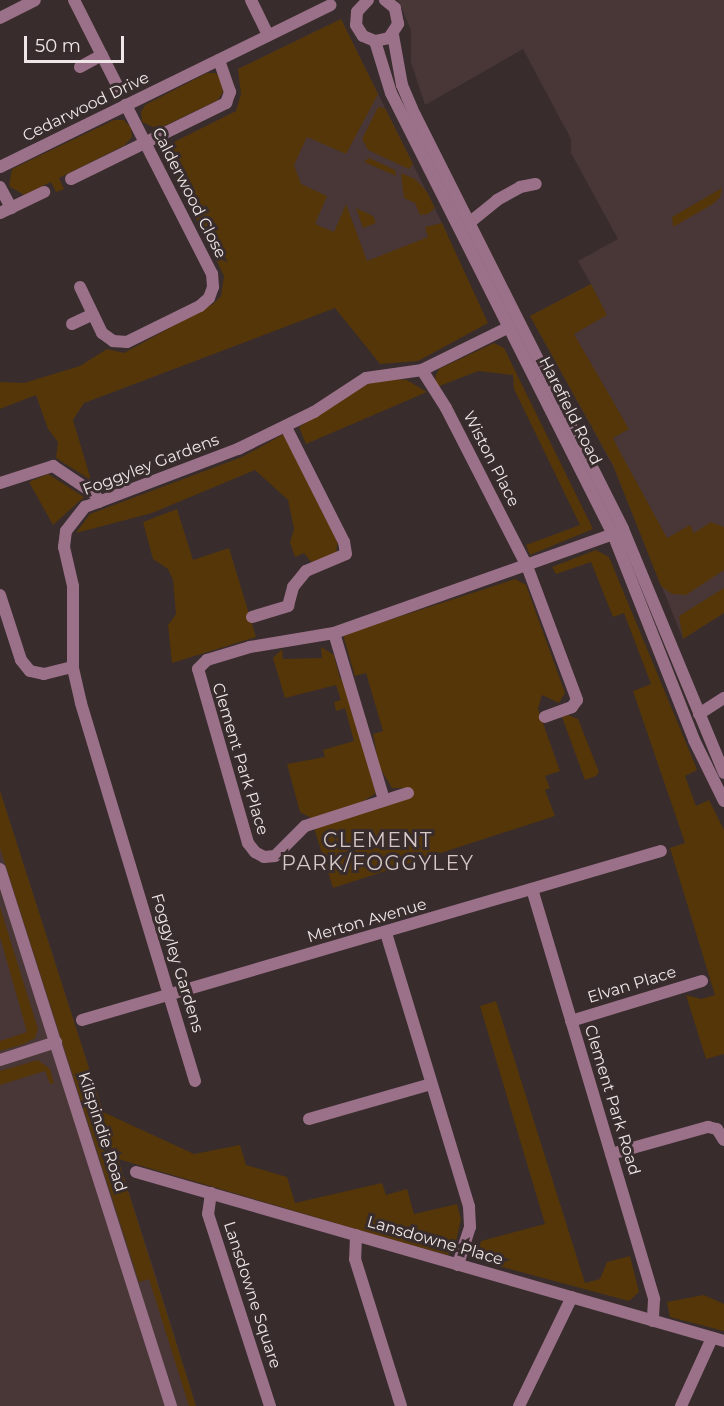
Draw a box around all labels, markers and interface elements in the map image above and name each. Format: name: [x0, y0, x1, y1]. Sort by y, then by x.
scale bar: [27, 24, 128, 62]
text: 50 m: [35, 35, 81, 57]
street label: Cedarwood Drive: [20, 68, 152, 146]
street label: Calderwood Close: [148, 124, 230, 262]
street label: Harefield Road: [534, 354, 606, 468]
street label: Wiston Place: [459, 408, 523, 510]
street label: Foggyley Gardens: [80, 430, 222, 500]
street label: Clement Park Place: [208, 681, 272, 837]
district label: CLEMENT PARK/FOGGYLEY: [281, 829, 475, 876]
street label: Foggyley Gardens: [147, 891, 207, 1035]
street label: Merton Avenue: [305, 895, 429, 947]
street label: Elvan Place: [585, 962, 679, 1008]
street label: Clement Park Road: [580, 1023, 644, 1177]
street label: Kilspindie Road: [74, 1070, 130, 1194]
street label: Lansdowne Place: [365, 1212, 505, 1270]
street label: Lansdowne Square: [219, 1219, 285, 1371]

